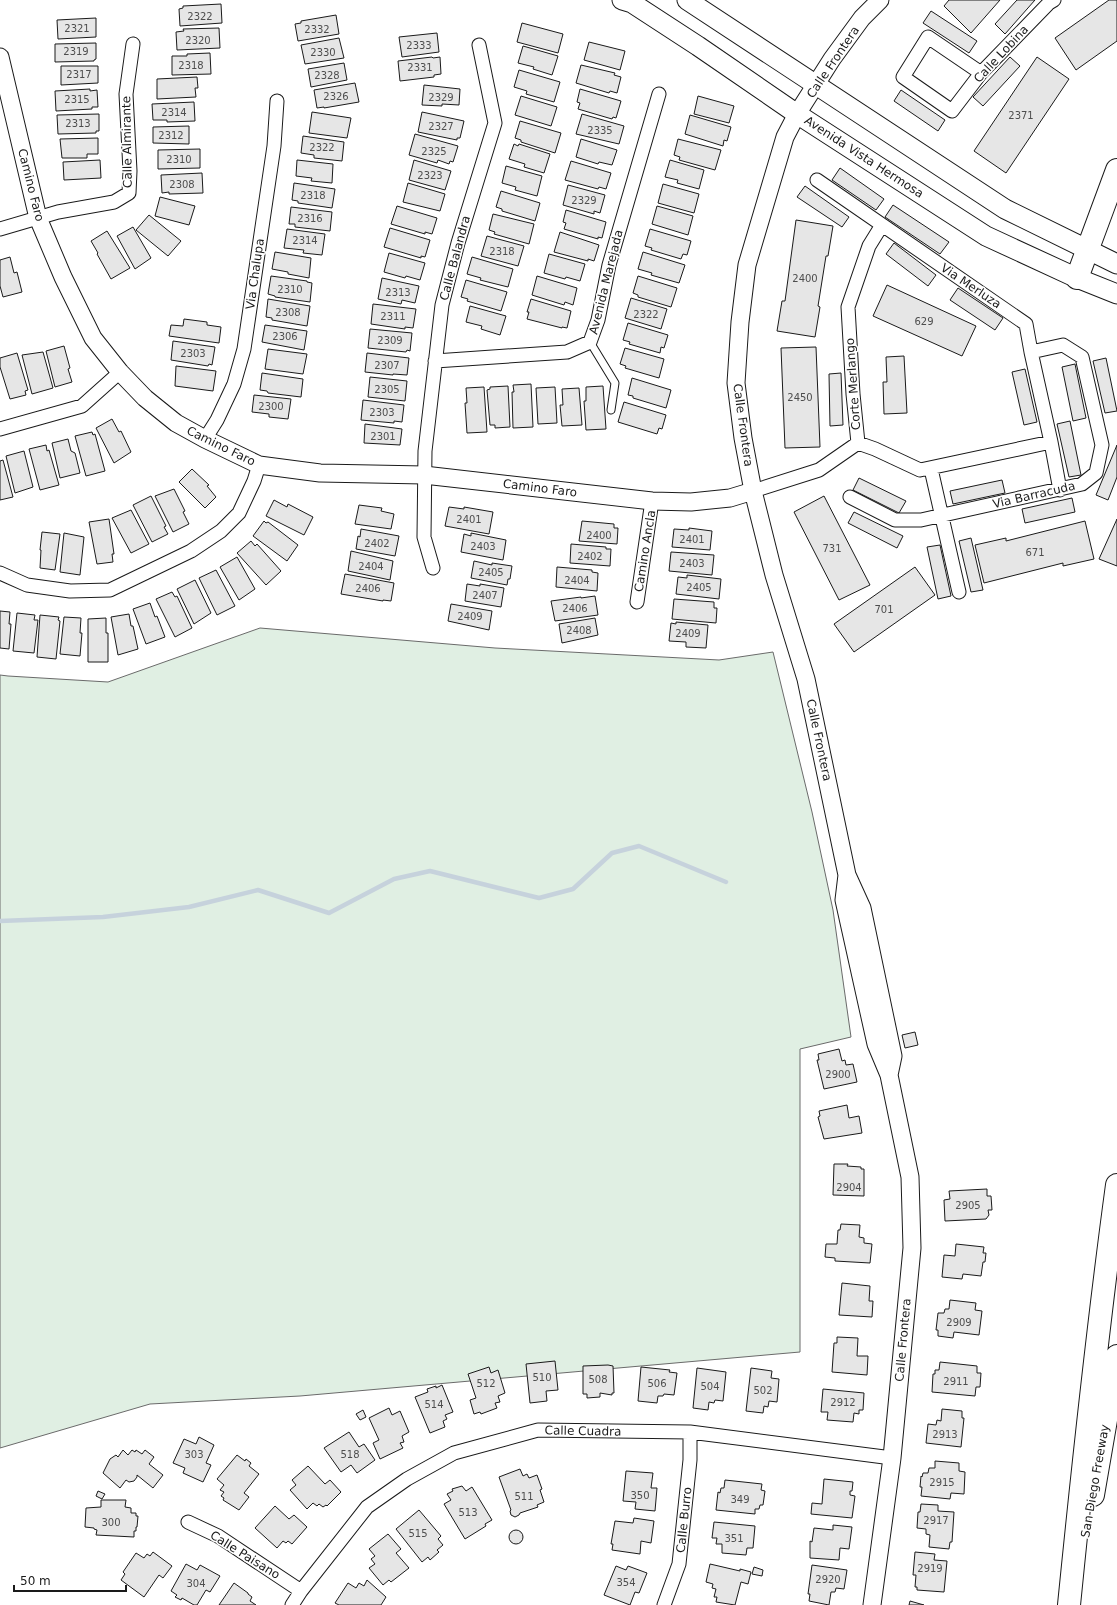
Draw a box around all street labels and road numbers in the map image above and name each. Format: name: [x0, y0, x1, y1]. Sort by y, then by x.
street label: Calle Lobina: [971, 22, 1031, 86]
street label: Calle Frontera: [804, 23, 862, 101]
street label: Calle Almirante: [119, 96, 135, 188]
street label: Avenida Vista Hermosa: [802, 113, 926, 201]
street label: Camino Faro: [15, 147, 47, 223]
street label: Calle Balandra: [437, 214, 473, 302]
street label: Avenida Marejada: [586, 228, 626, 336]
street label: Via Chalupa: [243, 238, 267, 310]
street label: Via Merluza: [938, 261, 1004, 311]
street label: Corte Merlango: [843, 337, 863, 431]
street label: Calle Frontera: [730, 383, 756, 467]
street label: Camino Faro: [184, 423, 258, 469]
street label: Camino Faro: [502, 477, 578, 499]
street label: Via Barracuda: [991, 479, 1077, 511]
street label: Camino Ancla: [632, 509, 658, 593]
street label: Calle Frontera: [803, 698, 835, 782]
street label: Calle Frontera: [892, 1298, 914, 1382]
street label: Calle Cuadra: [544, 1423, 622, 1439]
street label: San Diego Freeway: [1078, 1423, 1112, 1539]
street label: Calle Burro: [674, 1486, 694, 1554]
street label: Calle Paisano: [208, 1528, 282, 1582]

